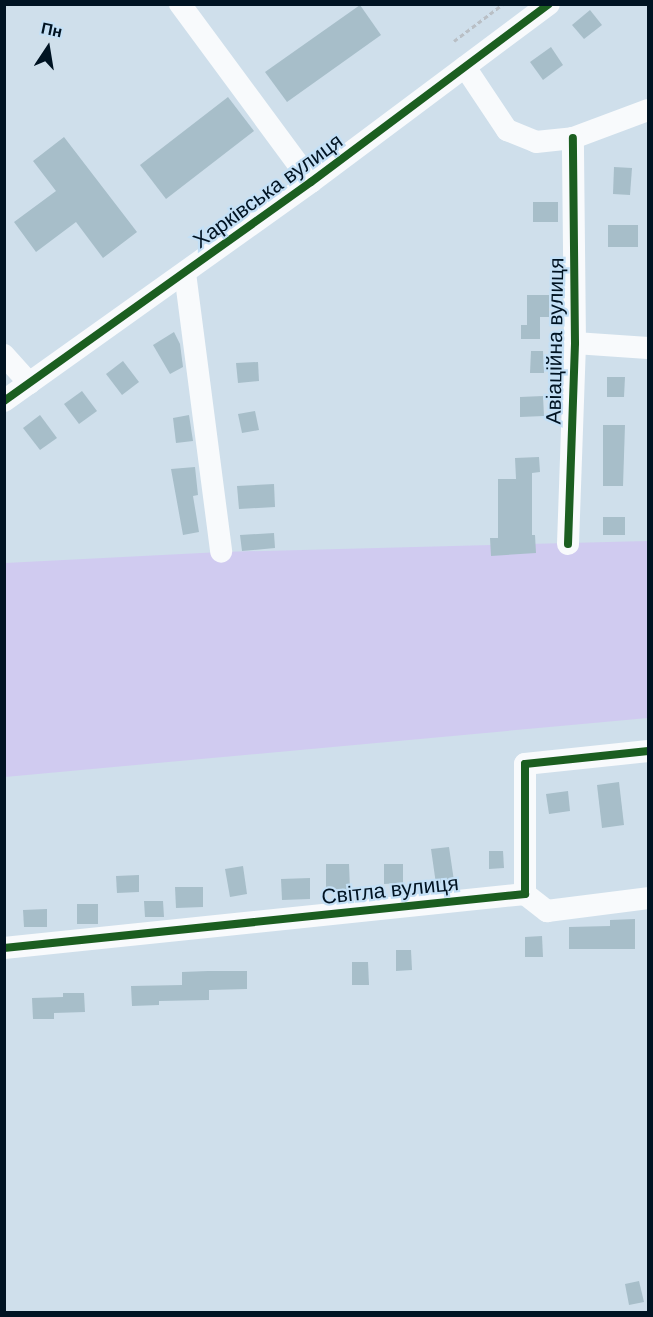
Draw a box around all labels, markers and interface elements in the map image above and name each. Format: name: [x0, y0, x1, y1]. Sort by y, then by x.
text: Пн: [39, 17, 64, 42]
north arrow: [18, 18, 78, 78]
street label: Харківська вулиця: [188, 128, 348, 254]
street label: Авіаційна вулиця: [541, 257, 569, 425]
street label: Світла вулиця: [320, 870, 460, 910]

